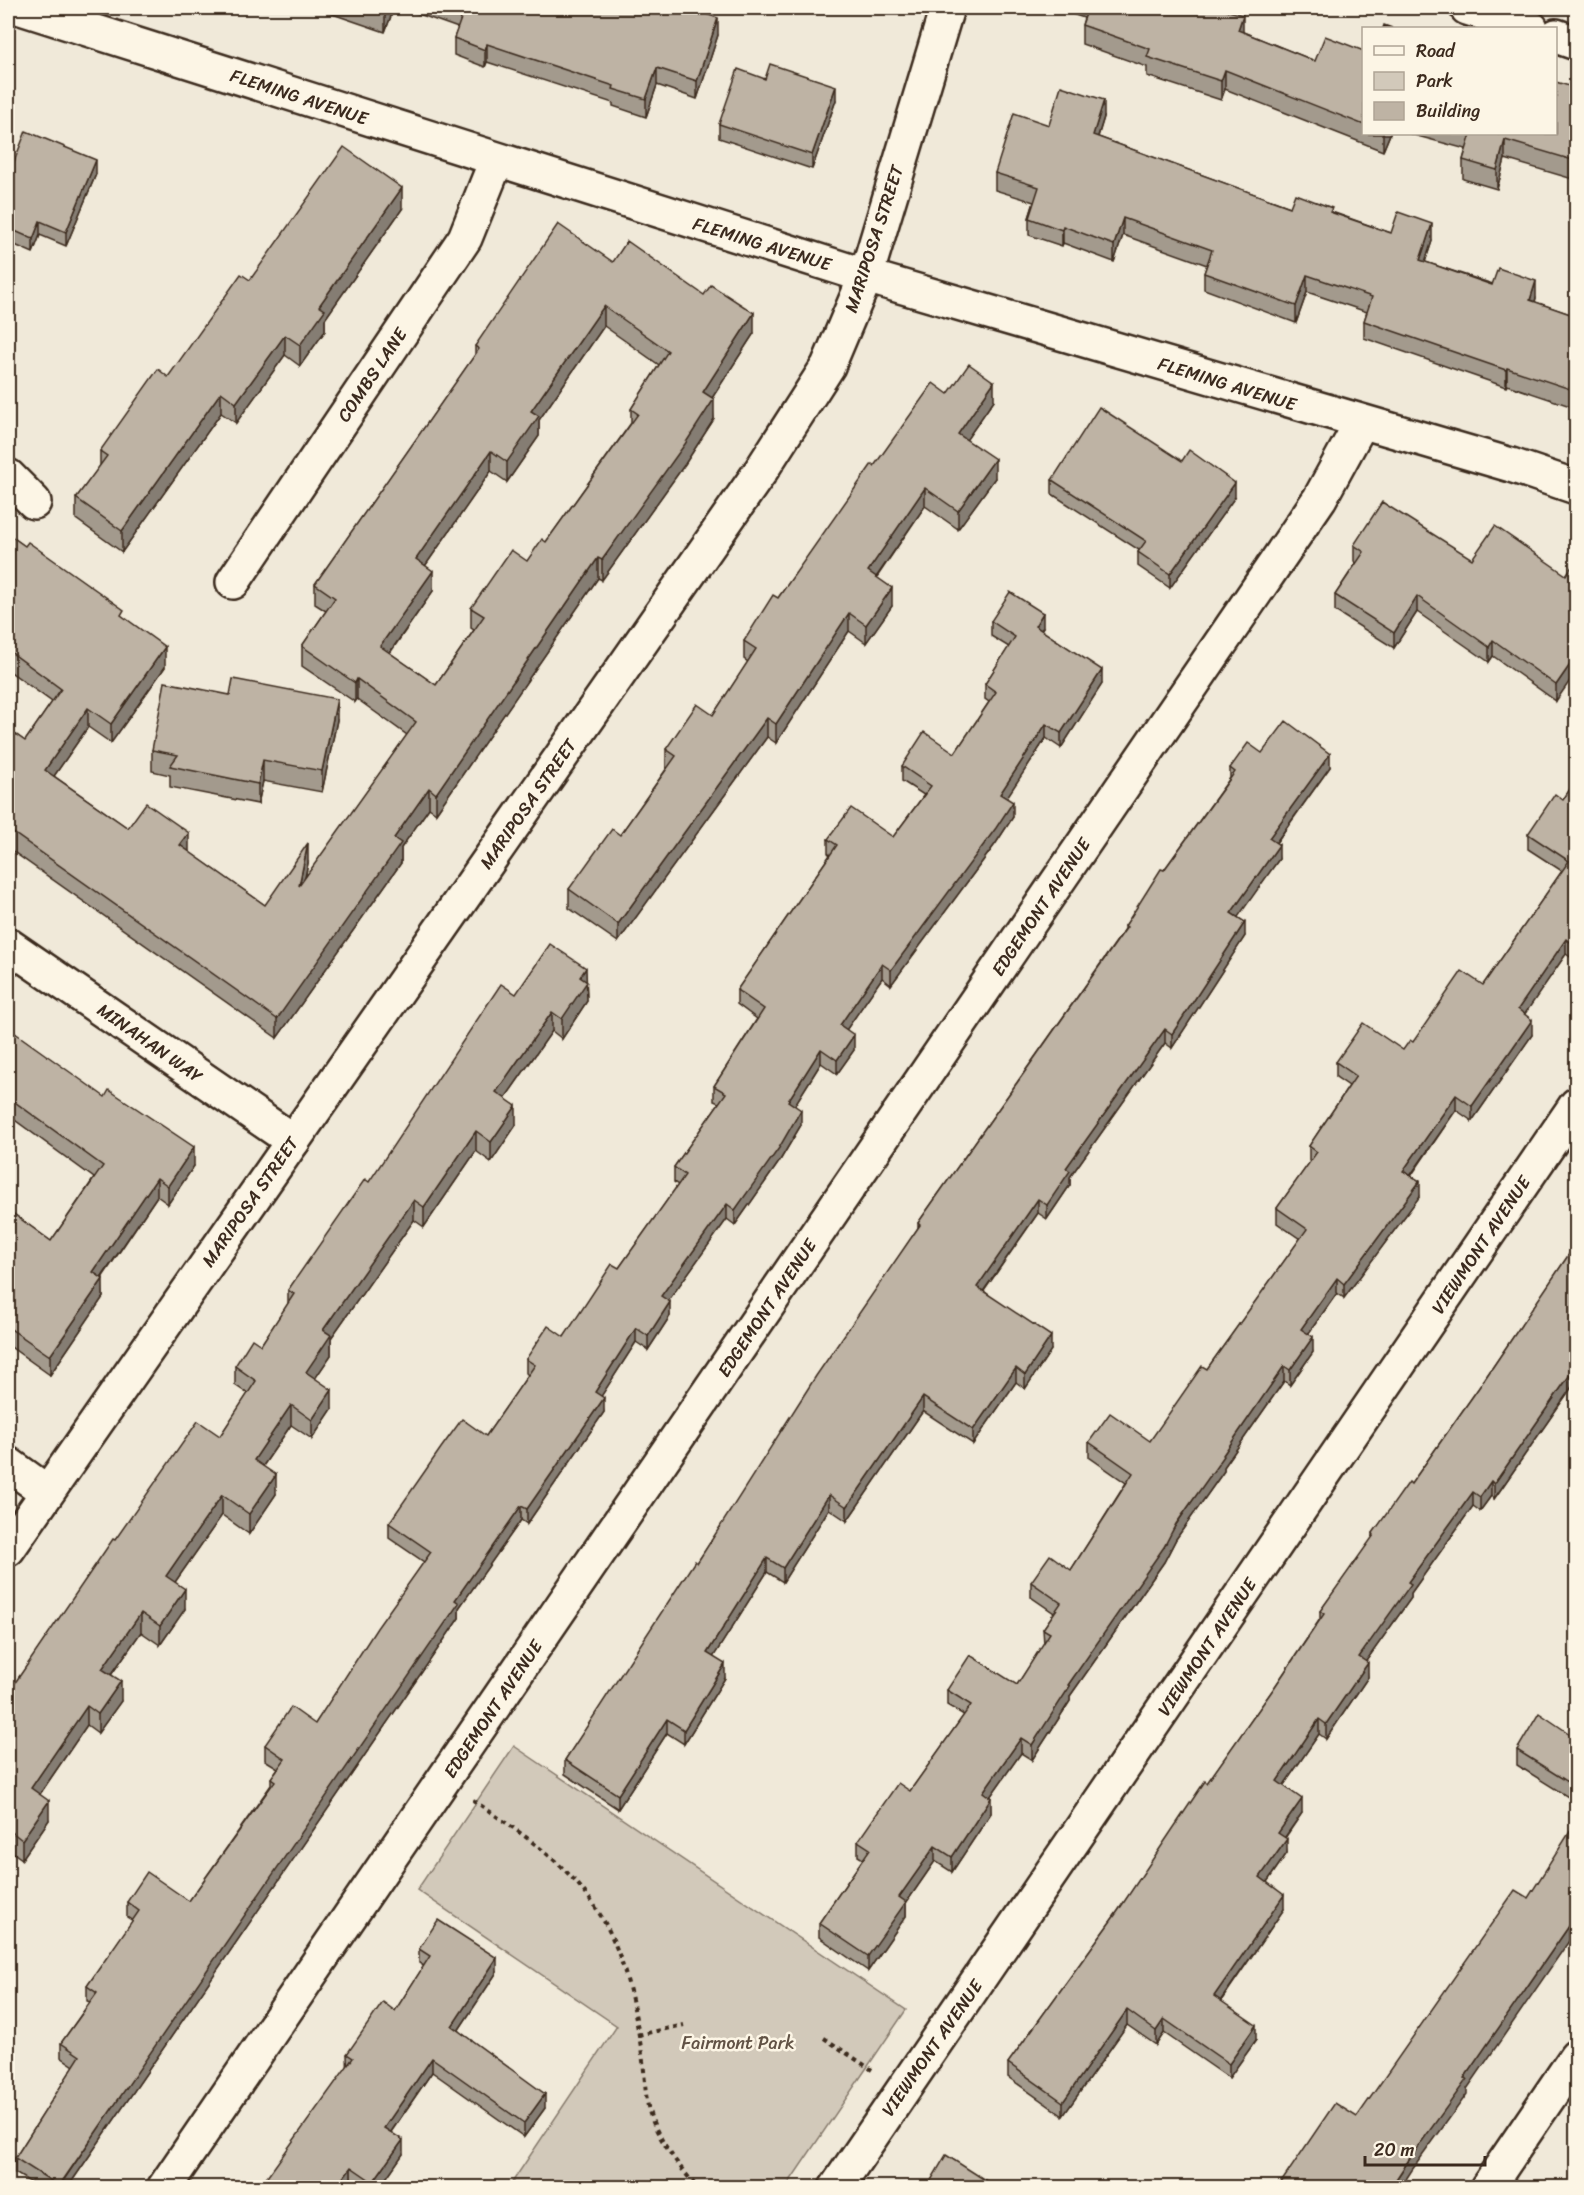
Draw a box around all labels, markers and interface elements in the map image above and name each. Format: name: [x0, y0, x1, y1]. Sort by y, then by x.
legend: [1362, 27, 1557, 135]
text: Road: [1416, 35, 1456, 67]
street label: FLEMING AVENUE: [226, 60, 373, 135]
text: Park: [1416, 65, 1453, 97]
text: Building: [1416, 95, 1480, 127]
street label: MARIPOSA STREET: [835, 160, 913, 317]
street label: FLEMING AVENUE: [689, 208, 836, 281]
street label: COMBS LANE: [328, 320, 416, 429]
street label: FLEMING AVENUE: [1154, 348, 1301, 421]
street label: MARIPOSA STREET: [471, 731, 586, 876]
street label: EDGEMONT AVENUE: [983, 830, 1100, 983]
street label: MINAHAN WAY: [90, 994, 211, 1092]
street label: MARIPOSA STREET: [193, 1129, 308, 1274]
street label: VIEWMONT AVENUE: [1423, 1168, 1540, 1321]
street label: EDGEMONT AVENUE: [709, 1231, 826, 1384]
street label: VIEWMONT AVENUE: [1149, 1570, 1266, 1723]
street label: EDGEMONT AVENUE: [435, 1632, 552, 1785]
street label: VIEWMONT AVENUE: [873, 1972, 992, 2123]
park label: Fairmont Park: [681, 2027, 795, 2059]
scale bar: [1365, 2129, 1485, 2167]
text: 20 m: [1374, 2134, 1414, 2166]

